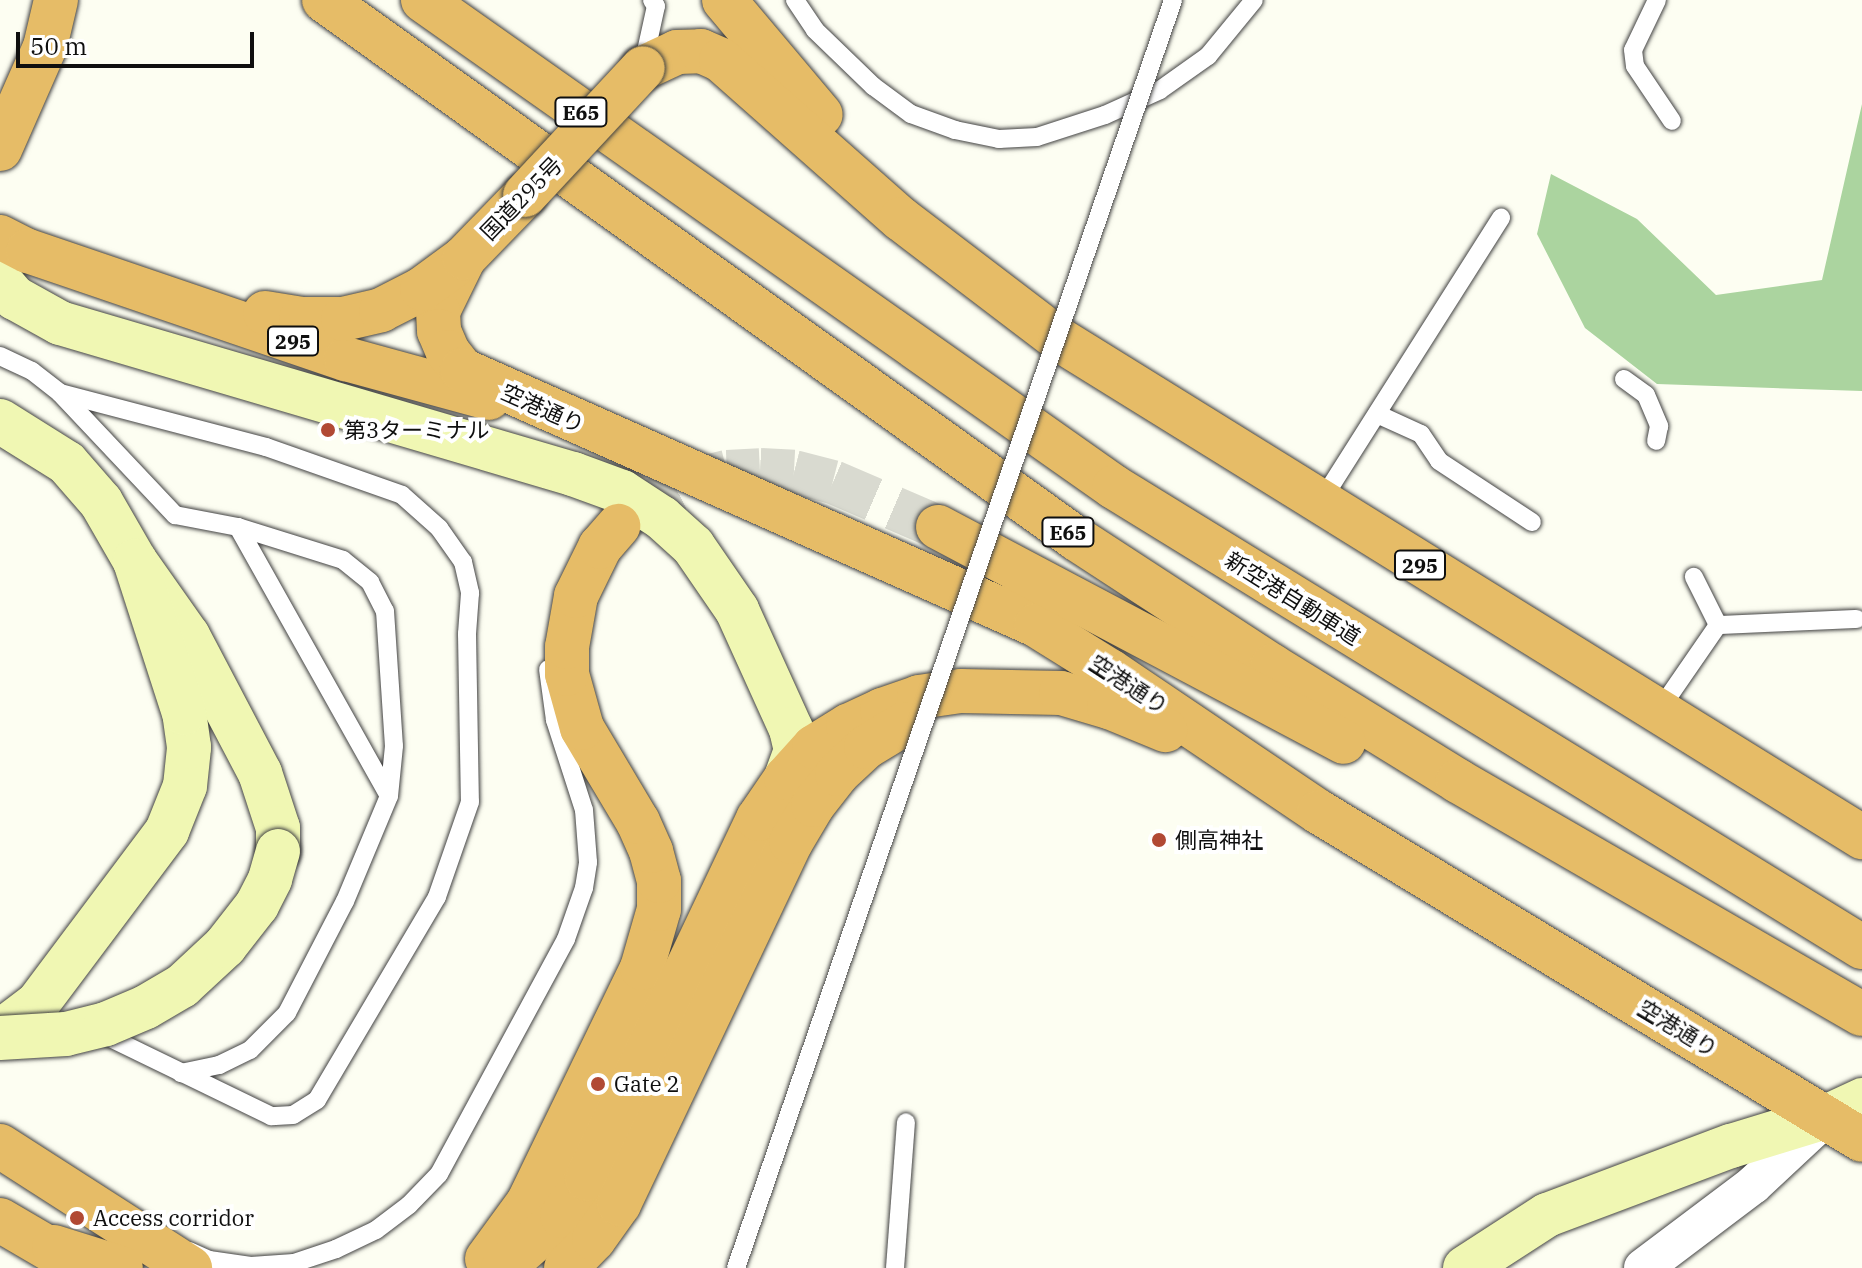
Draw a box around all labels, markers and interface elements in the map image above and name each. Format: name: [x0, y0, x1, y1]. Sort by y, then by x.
scale bar: [20, 16, 258, 66]
text: 50 m: [30, 30, 87, 62]
road number: E65: [553, 96, 609, 128]
street label: 国道295号: [475, 151, 567, 245]
road number: 295: [267, 325, 319, 357]
street label: 空港通り: [497, 378, 589, 438]
place label: 第3ターミナル: [344, 417, 489, 443]
marker: 第3ターミナル: [319, 421, 337, 439]
road number: E65: [1040, 516, 1096, 548]
street label: 新空港自動車道: [1221, 546, 1365, 650]
road number: 295: [1394, 549, 1446, 581]
street label: 空港通り: [1085, 649, 1173, 719]
place label: 側高神社: [1175, 827, 1263, 853]
marker: 側高神社: [1150, 831, 1168, 849]
street label: 空港通り: [1633, 994, 1723, 1062]
place label: Gate 2: [614, 1071, 680, 1097]
marker: Gate 2: [589, 1075, 607, 1093]
place label: Access corridor: [93, 1205, 254, 1231]
marker: Access corridor: [68, 1209, 86, 1227]

